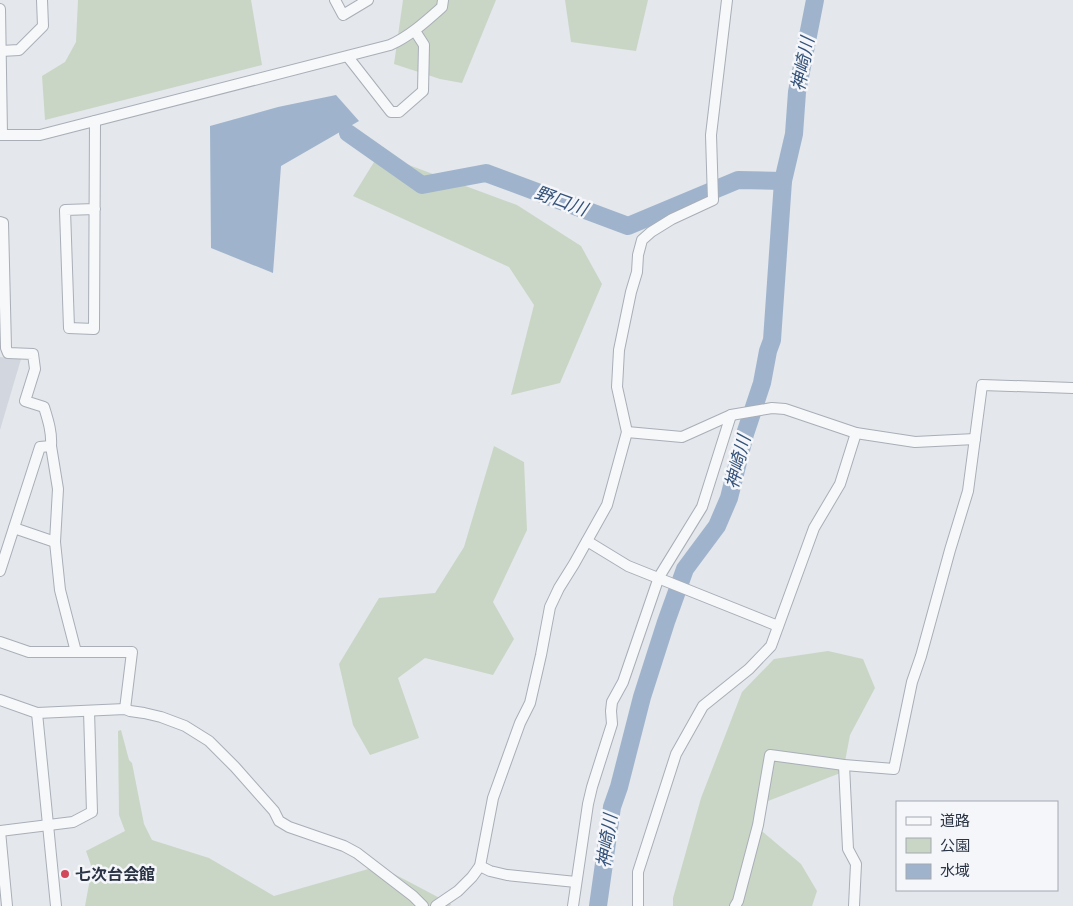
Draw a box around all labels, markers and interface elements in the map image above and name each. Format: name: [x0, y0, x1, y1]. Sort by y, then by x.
water label: 神崎川: [788, 34, 818, 92]
water label: 野口川: [532, 182, 592, 220]
water label: 神崎川: [722, 431, 755, 491]
legend: [896, 801, 1058, 891]
water label: 神崎川: [593, 811, 621, 869]
text: 道路: [940, 812, 970, 829]
text: 公園: [940, 837, 970, 854]
text: 水域: [940, 862, 970, 879]
place label: 七次台会館: [75, 866, 155, 883]
marker: 七次台会館: [59, 868, 71, 880]

